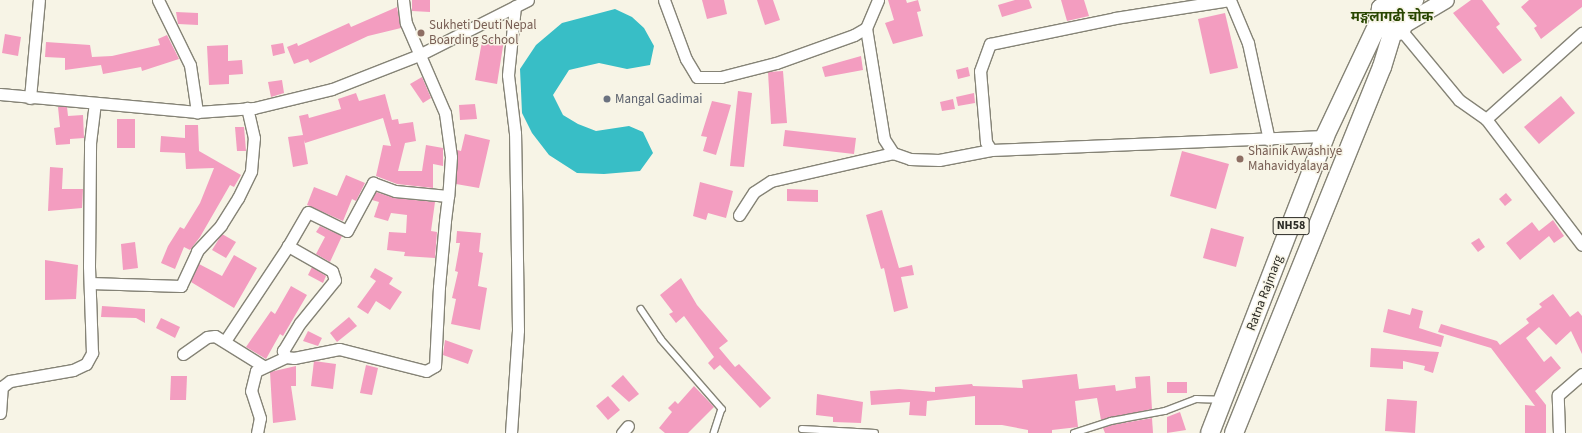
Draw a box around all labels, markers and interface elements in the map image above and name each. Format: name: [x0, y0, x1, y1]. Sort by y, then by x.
district label: मङ्गलागढी चोक: [1351, 9, 1433, 25]
place label: Sukheti Deuti Nepal Boarding School: [429, 18, 536, 49]
marker: Sukheti Deuti Nepal Boarding School: [416, 28, 426, 38]
place label: Mangal Gadimai: [615, 91, 702, 107]
marker: Mangal Gadimai: [602, 94, 612, 104]
place label: Shainik Awashiye Mahavidyalaya: [1248, 144, 1342, 175]
marker: Shainik Awashiye Mahavidyalaya: [1235, 154, 1245, 164]
road number: NH58: [1272, 216, 1310, 236]
street label: Ratna Rajmarg: [1243, 253, 1287, 333]

